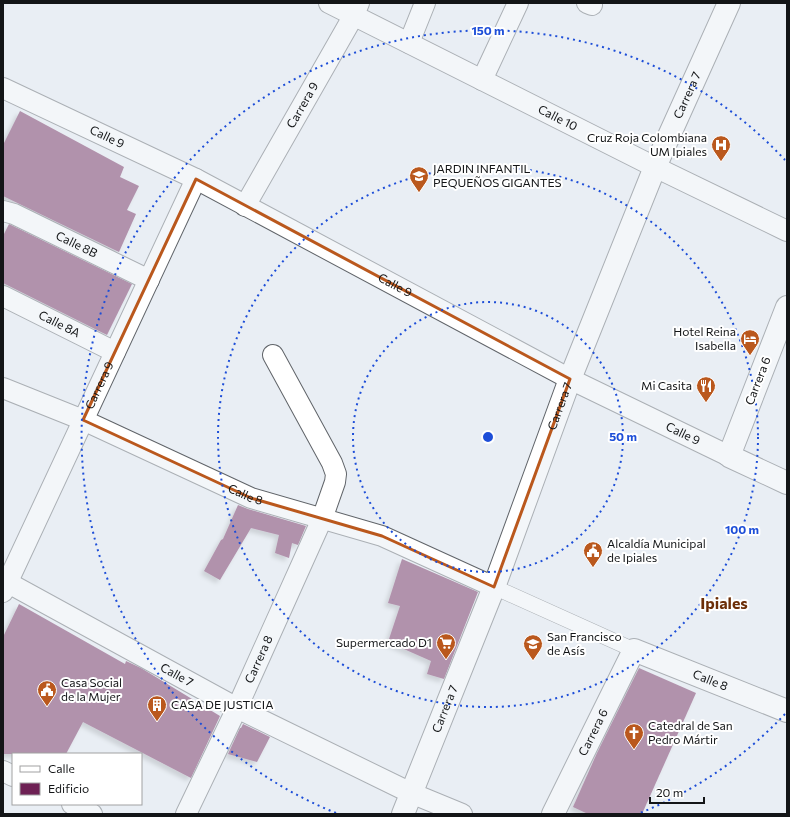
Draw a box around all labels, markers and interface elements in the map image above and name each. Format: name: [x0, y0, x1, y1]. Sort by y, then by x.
text: 150 m: [471, 23, 505, 37]
street label: Carrera 7: [670, 69, 703, 121]
street label: Carrera 9: [283, 79, 320, 130]
street label: Calle 10: [536, 101, 580, 133]
street label: Calle 9: [88, 122, 127, 150]
place label: Cruz Roja Colombiana UM Ipiales: [587, 130, 707, 158]
hospital icon: Cruz Roja Colombiana UM Ipiales: [710, 134, 732, 162]
place label: JARDIN INFANTIL PEQUEÑOS GIGANTES: [433, 161, 562, 189]
school or university icon: JARDIN INFANTIL PEQUEÑOS GIGANTES: [408, 165, 430, 193]
street label: Calle 8B: [54, 228, 100, 260]
street label: Calle 9: [376, 270, 415, 299]
street label: Calle 8A: [37, 307, 83, 340]
place label: Hotel Reina Isabella: [673, 324, 736, 352]
hotel icon: Hotel Reina Isabella: [739, 328, 761, 356]
street label: Carrera 6: [741, 354, 773, 407]
street label: Carrera 9: [82, 359, 116, 411]
restaurant icon: Mi Casita: [695, 375, 717, 403]
place label: Mi Casita: [641, 378, 692, 392]
street label: Carrera 7: [544, 380, 574, 432]
street label: Calle 9: [664, 419, 703, 447]
text: 50 m: [609, 429, 637, 443]
centre of rings: [481, 430, 495, 444]
street label: Calle 8: [226, 480, 265, 507]
text: 100 m: [725, 522, 759, 536]
place label: Alcaldía Municipal de Ipiales: [607, 536, 706, 564]
public building icon: Alcaldía Municipal de Ipiales: [582, 540, 604, 568]
district label: Ipiales: [700, 593, 748, 612]
place label: San Francisco de Asís: [547, 629, 622, 657]
supermarket icon: Supermercado D1: [435, 632, 457, 660]
street label: Carrera 8: [241, 633, 275, 685]
school or university icon: San Francisco de Asís: [522, 633, 544, 661]
place label: Supermercado D1: [336, 635, 432, 649]
street label: Calle 7: [158, 659, 196, 689]
street label: Calle 8: [691, 666, 730, 693]
place label: Casa Social de la Mujer: [61, 675, 122, 703]
public building icon: Casa Social de la Mujer: [36, 679, 58, 707]
street label: Carrera 7: [428, 683, 460, 734]
building icon: CASA DE JUSTICIA: [146, 694, 168, 722]
place label: CASA DE JUSTICIA: [171, 697, 273, 712]
street label: Carrera 6: [575, 706, 610, 758]
place label: Catedral de San Pedro Mártir: [648, 718, 733, 746]
church icon: Catedral de San Pedro Mártir: [623, 722, 645, 750]
legend: [12, 753, 142, 805]
text: Calle: [48, 761, 75, 775]
scale bar: [650, 779, 704, 805]
text: Edificio: [48, 781, 89, 795]
text: 20 m: [656, 785, 683, 799]

